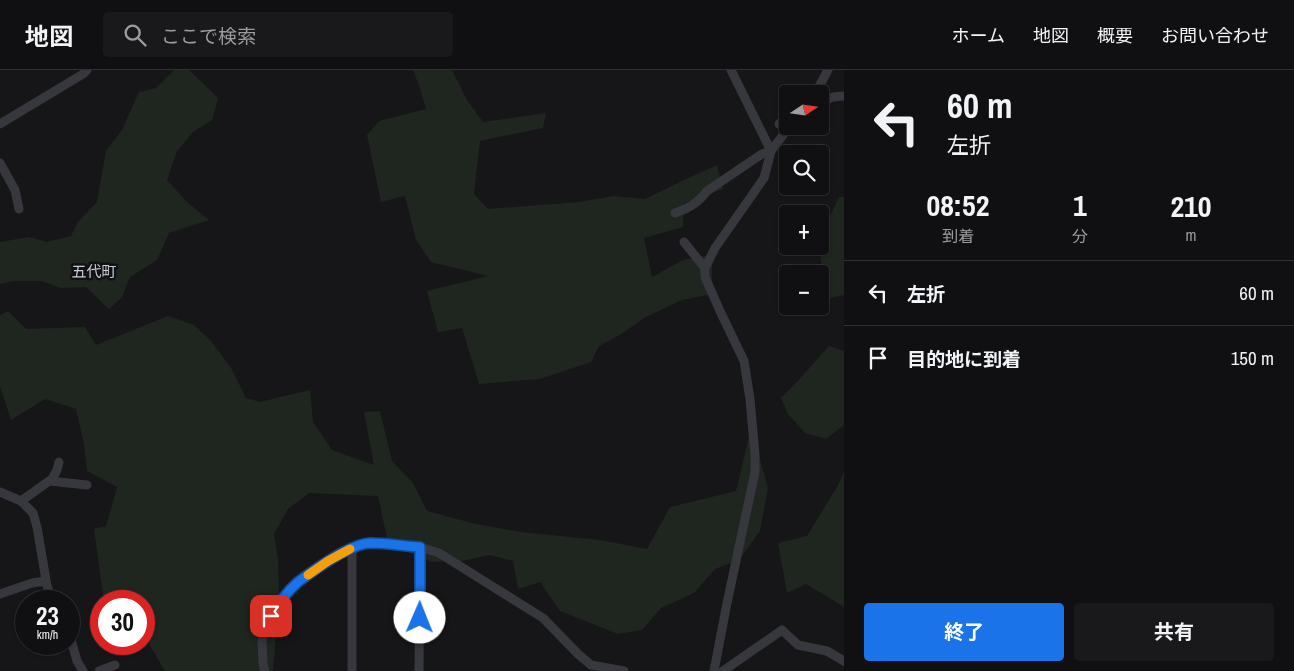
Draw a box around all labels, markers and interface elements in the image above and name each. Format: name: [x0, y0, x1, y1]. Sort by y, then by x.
search box: [103, 12, 453, 57]
text: 地図: [25, 20, 73, 52]
icon: search: [121, 21, 149, 49]
text: ここで検索: [161, 23, 256, 49]
text: ホーム: [952, 23, 1005, 48]
text: 地図: [1033, 23, 1069, 48]
text: 概要: [1097, 23, 1133, 48]
text: お問い合わせ: [1161, 23, 1269, 48]
text: 60 m: [947, 82, 1012, 129]
north arrow: [779, 85, 829, 135]
map controls: [779, 85, 829, 315]
icon: left: [864, 90, 929, 155]
text: 左折: [947, 130, 991, 160]
button: search: [779, 145, 829, 195]
text: 08:52: [927, 185, 989, 225]
text: 1: [1073, 185, 1087, 225]
text: 210: [1170, 186, 1211, 226]
button: +: [779, 205, 829, 255]
text: m: [1185, 224, 1196, 246]
text: 到着: [942, 225, 974, 247]
text: 分: [1072, 225, 1088, 247]
district label: 五代町: [71, 261, 117, 282]
button: −: [779, 265, 829, 315]
icon: left: [864, 279, 892, 307]
text: 60 m: [1239, 280, 1274, 306]
text: 左折: [907, 281, 945, 307]
icon: arrive: [864, 344, 892, 372]
text: 150 m: [1231, 345, 1274, 371]
text: 目的地に到着: [907, 346, 1021, 372]
speed limit sign: 30: [90, 590, 155, 655]
position arrow: [393, 591, 445, 643]
pin: [250, 595, 292, 637]
text: 23: [36, 599, 59, 633]
icon: arrive: [257, 602, 285, 630]
button: 終了: [864, 603, 1064, 661]
button: 共有: [1074, 603, 1274, 661]
text: km/h: [37, 627, 58, 643]

